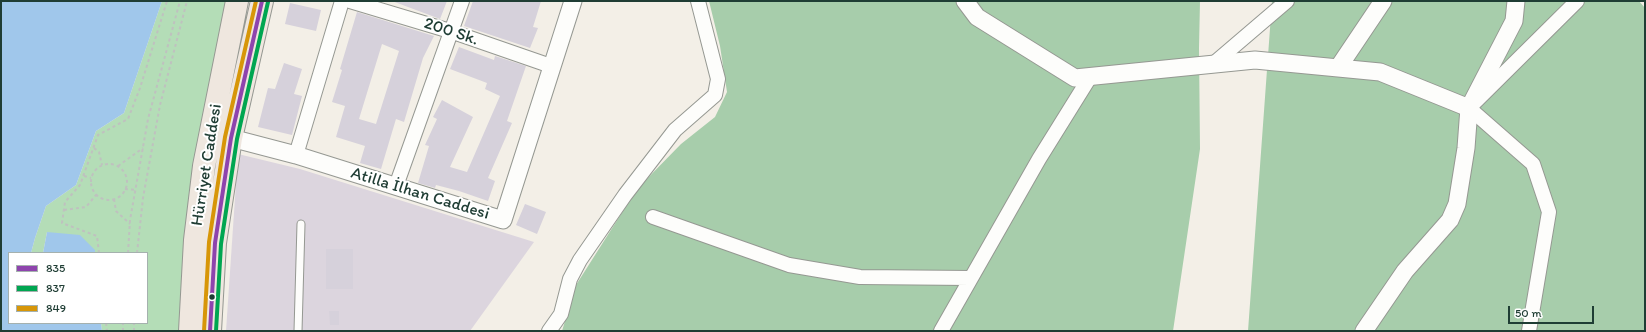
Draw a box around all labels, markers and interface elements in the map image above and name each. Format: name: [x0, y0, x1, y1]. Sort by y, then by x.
street label: 200 Sk.: [421, 14, 481, 50]
street label: Hürriyet Caddesi: [187, 103, 227, 227]
street label: Atilla İlhan Caddesi: [348, 163, 492, 225]
legend: [8, 252, 148, 324]
text: 835: [46, 261, 65, 275]
text: 837: [46, 281, 65, 295]
unlabelled marker: [207, 292, 217, 302]
scale bar: [1510, 298, 1596, 324]
text: 849: [46, 301, 66, 315]
text: 50 m: [1515, 306, 1541, 320]

